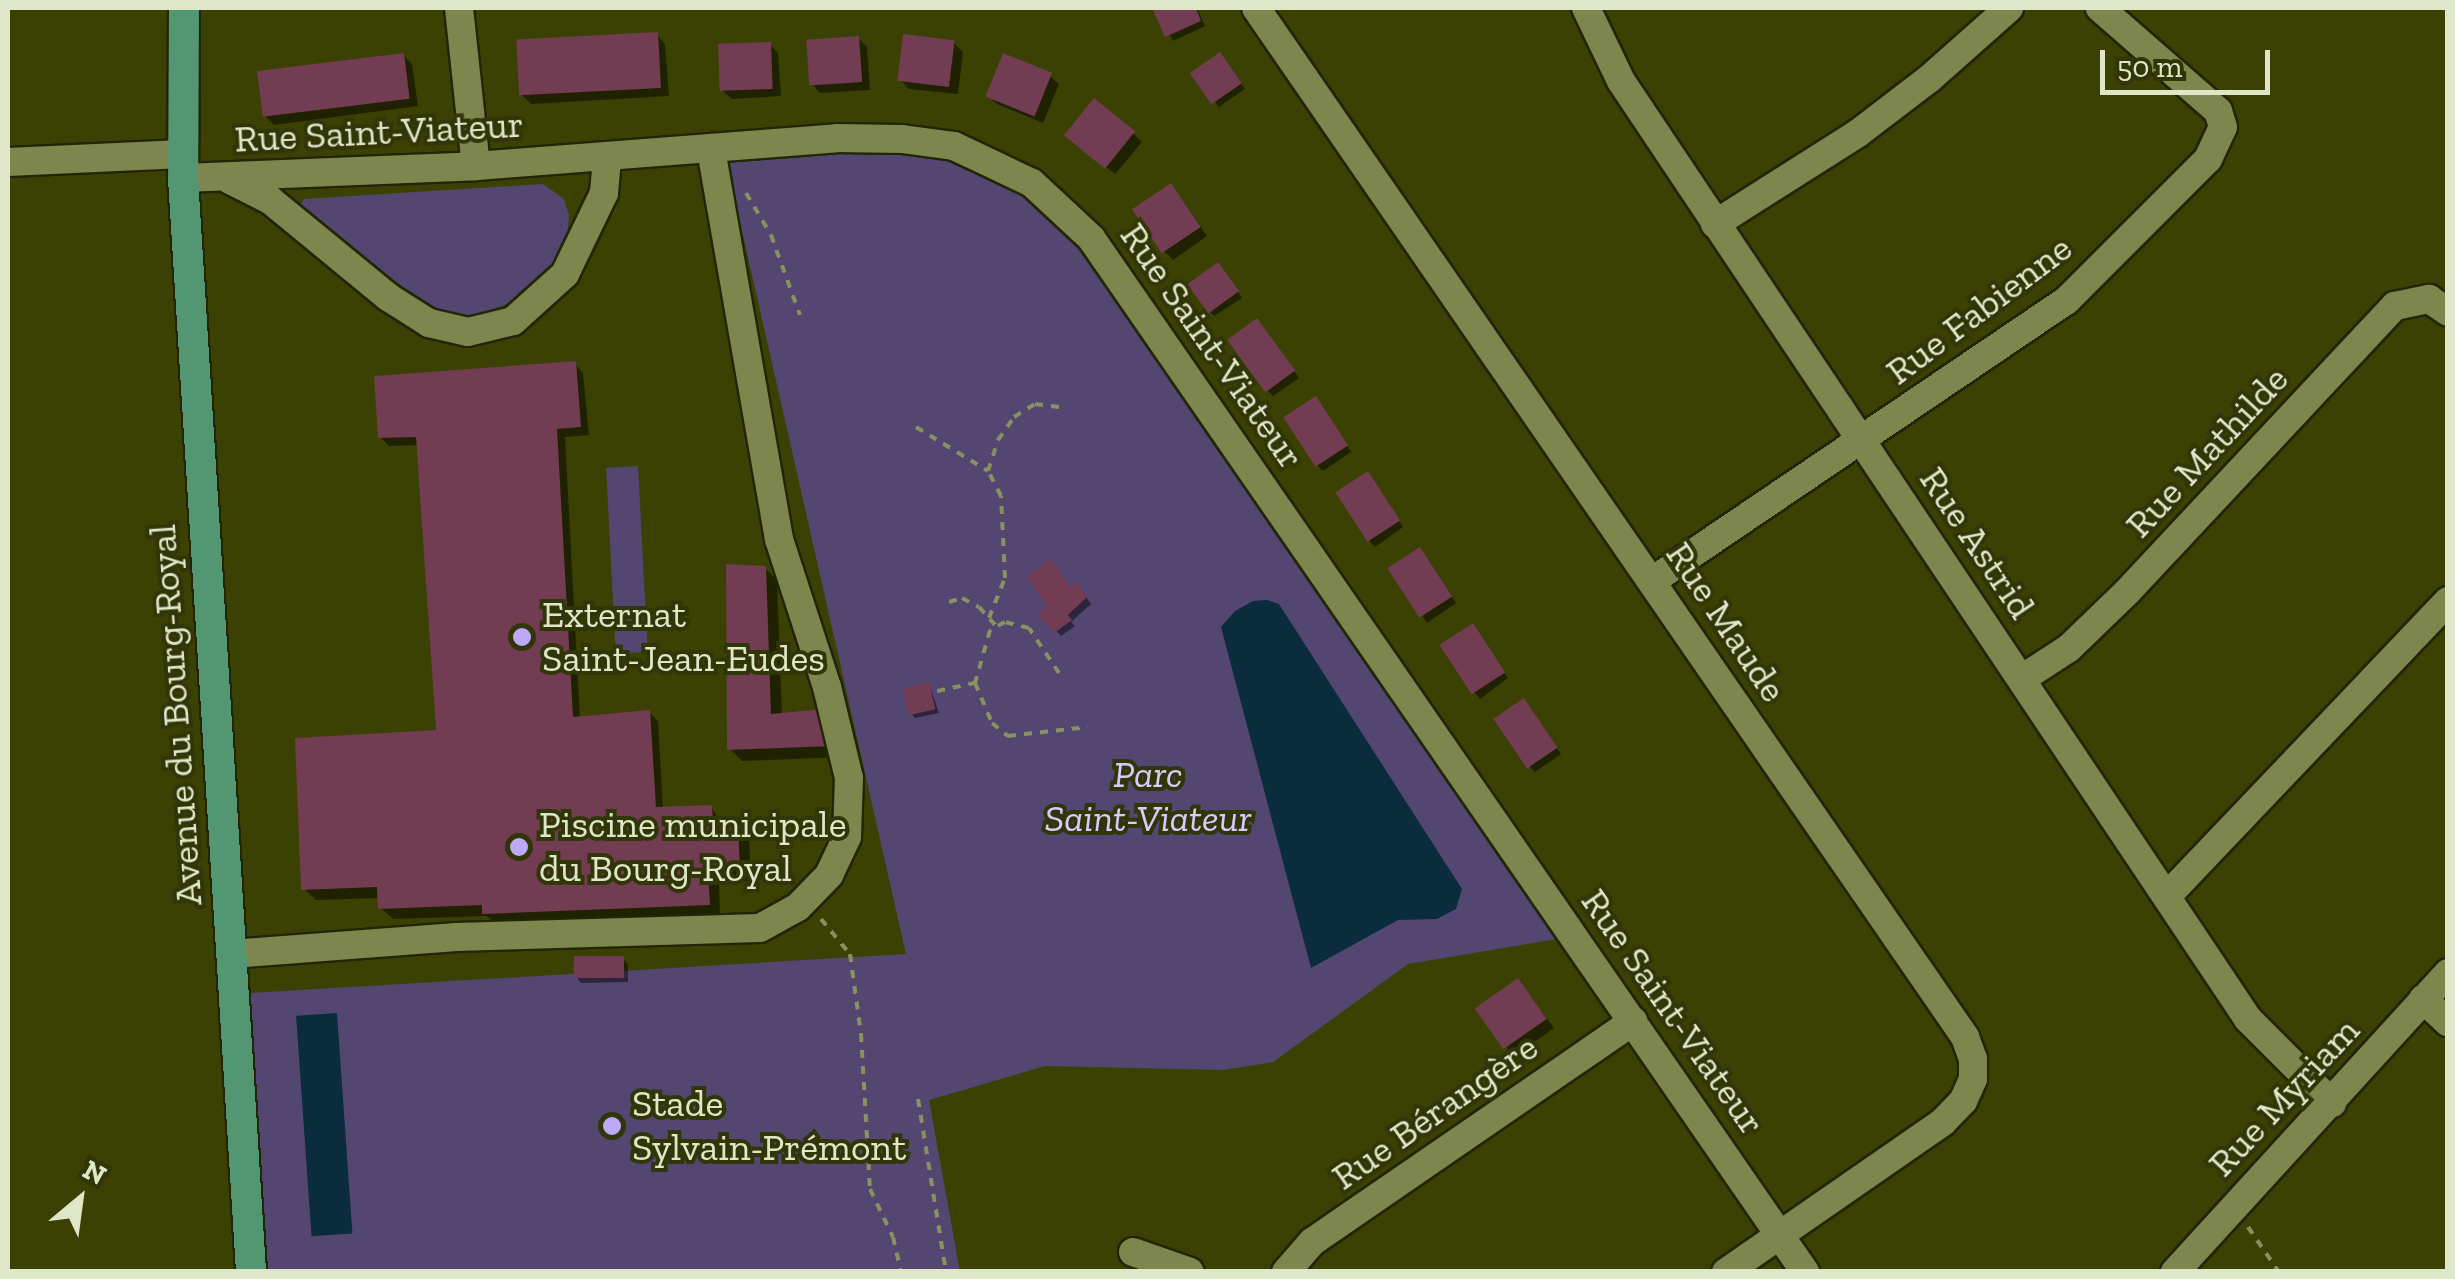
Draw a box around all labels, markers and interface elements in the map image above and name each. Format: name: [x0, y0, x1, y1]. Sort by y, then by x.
scale bar: [2105, 30, 2275, 92]
text: 50 m: [2117, 49, 2182, 85]
street label: Rue Saint-Viateur: [233, 102, 525, 162]
street label: Rue Saint-Viateur: [1110, 214, 1314, 478]
street label: Rue Fabienne: [1877, 225, 2081, 395]
street label: Rue Mathilde: [2116, 357, 2298, 547]
street label: Rue Astrid: [1909, 458, 2045, 628]
street label: Avenue du Bourg-Royal: [140, 523, 212, 907]
street label: Rue Maude: [1656, 533, 1796, 711]
place label: Externat Saint-Jean-Eudes: [542, 592, 825, 682]
marker: Externat Saint-Jean-Eudes: [511, 626, 533, 648]
park label: Parc Saint-Viateur: [1044, 752, 1252, 842]
place label: Piscine municipale du Bourg-Royal: [539, 802, 846, 892]
marker: Piscine municipale du Bourg-Royal: [508, 836, 530, 858]
street label: Rue Saint-Viateur: [1571, 880, 1775, 1144]
street label: Rue Myriam: [2199, 1008, 2369, 1186]
street label: Rue Bérangère: [1323, 1024, 1547, 1200]
place label: Stade Sylvain-Prémont: [632, 1081, 906, 1170]
marker: Stade Sylvain-Prémont: [601, 1115, 623, 1137]
north arrow: [30, 1149, 130, 1249]
text: N: [77, 1153, 112, 1192]

